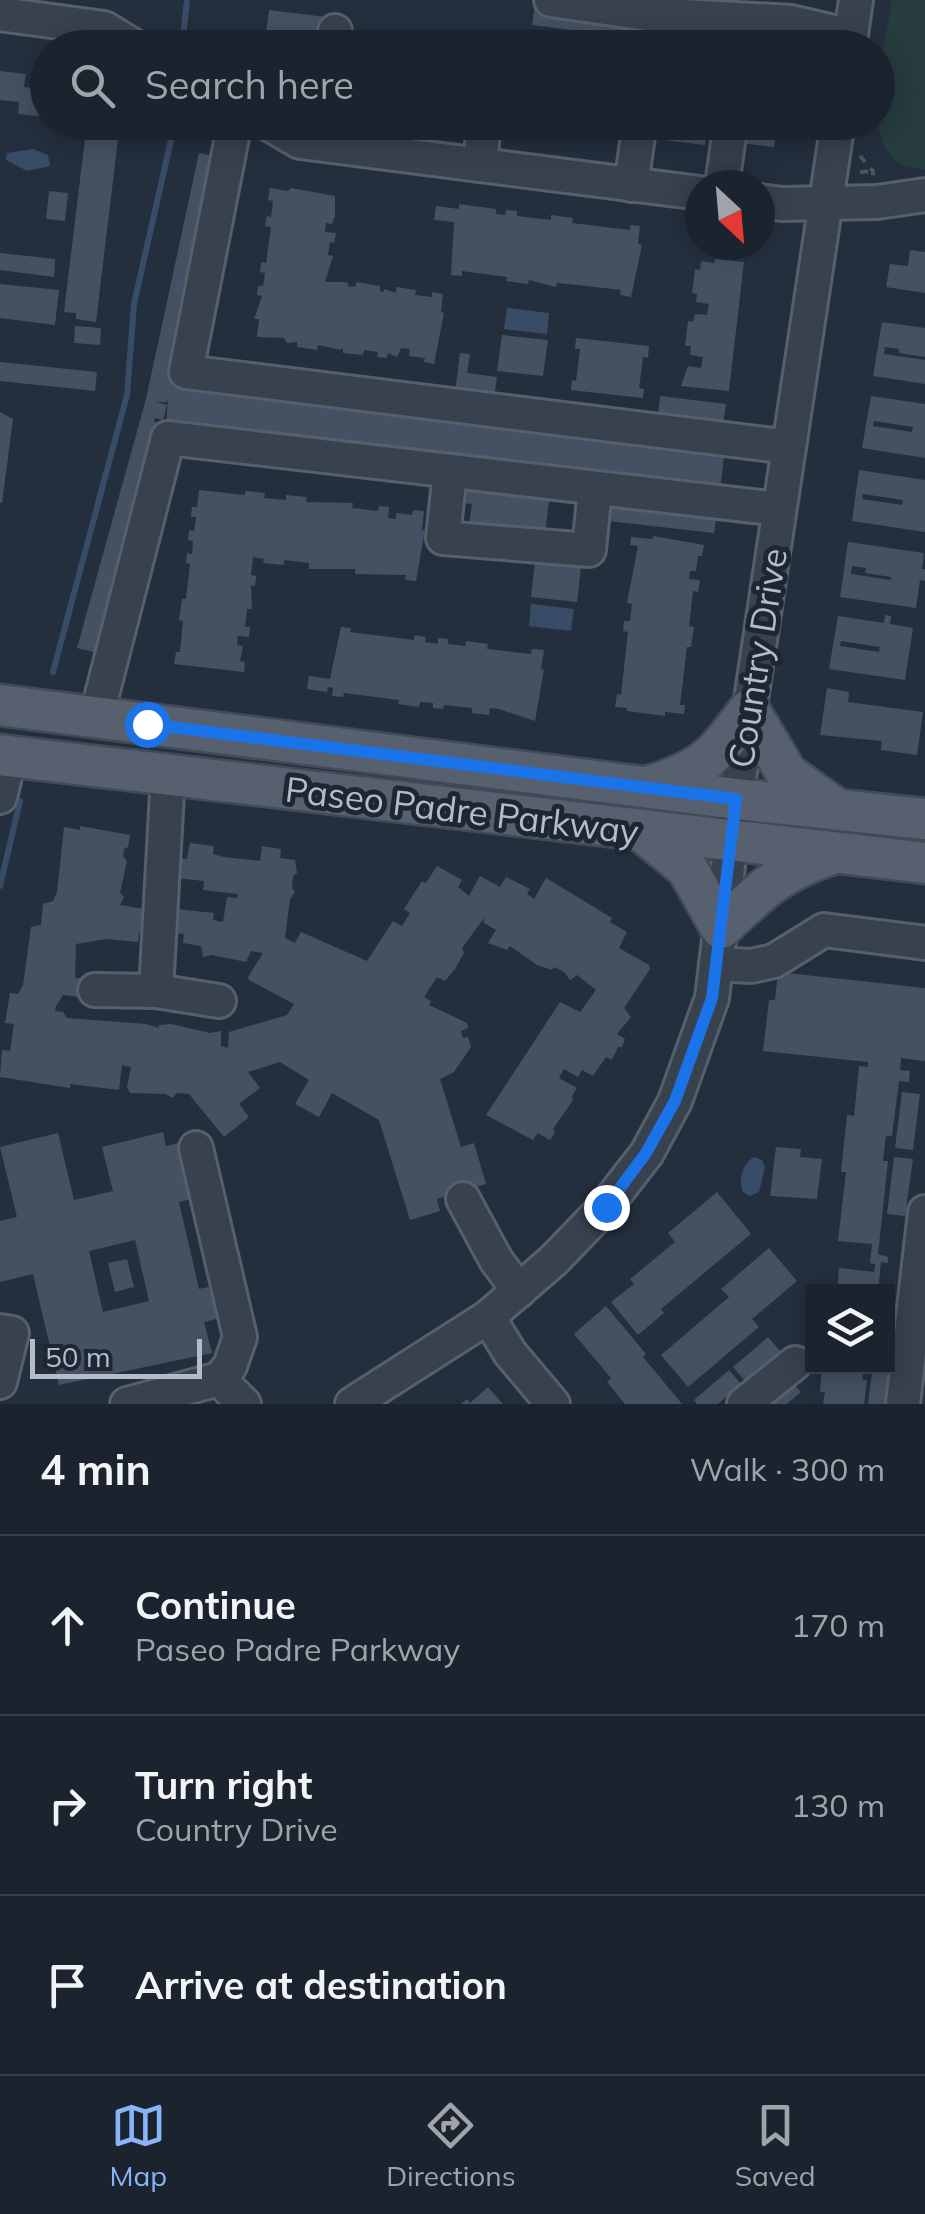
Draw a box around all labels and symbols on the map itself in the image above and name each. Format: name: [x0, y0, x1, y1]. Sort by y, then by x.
north arrow: [685, 170, 775, 260]
street label: Country Drive: [718, 545, 796, 771]
route start: [125, 702, 171, 748]
street label: Paseo Padre Parkway: [283, 766, 642, 854]
route end: [584, 1185, 630, 1231]
scale bar: [30, 1334, 202, 1378]

